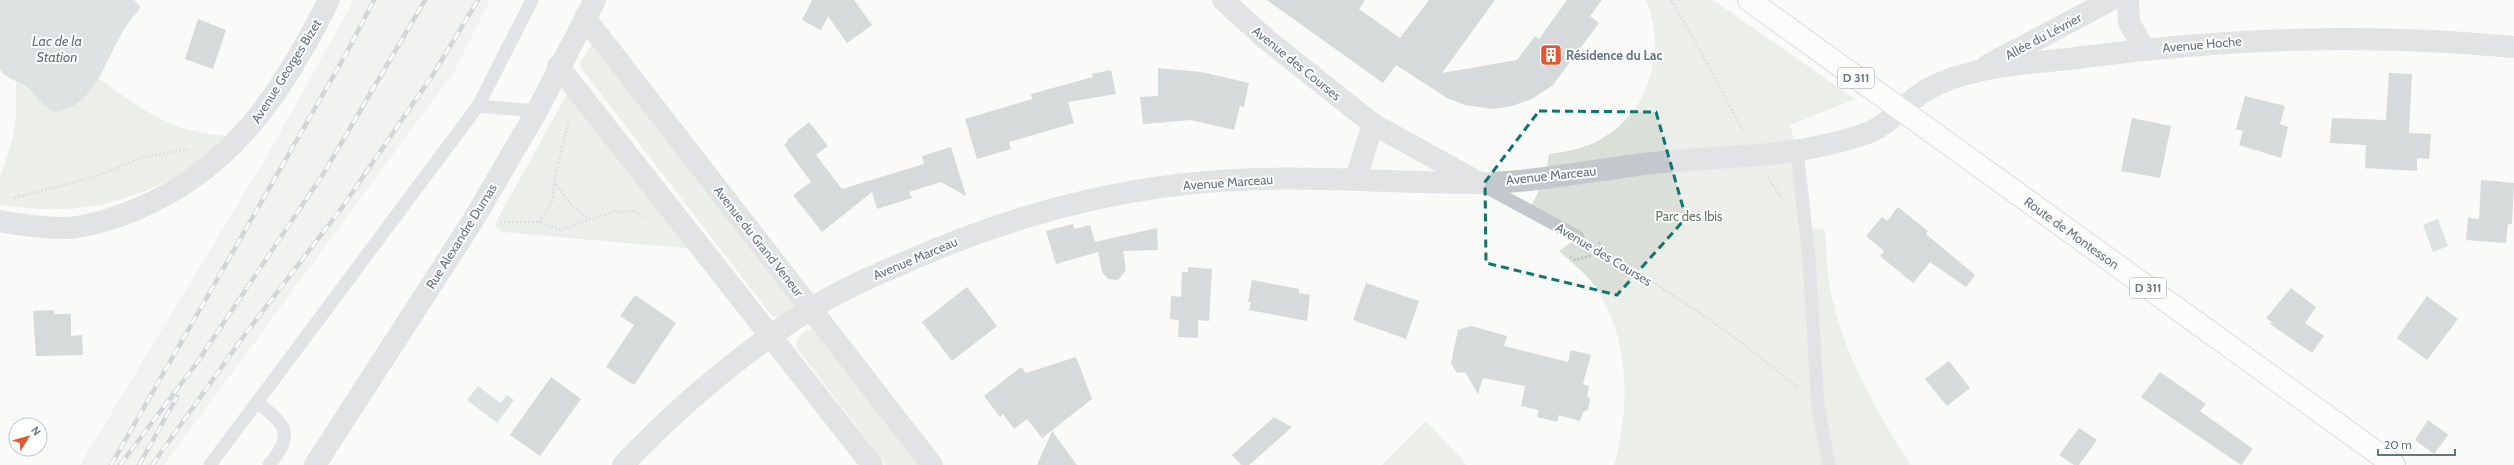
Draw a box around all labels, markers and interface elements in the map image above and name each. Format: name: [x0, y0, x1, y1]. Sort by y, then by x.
street label: Allée du Lévrier: [2002, 9, 2085, 63]
street label: Avenue Georges Bizet: [248, 16, 325, 126]
street label: Avenue des Courses: [1249, 22, 1345, 104]
water label: Lac de la Station: [32, 32, 82, 66]
street label: Avenue Hoche: [2162, 33, 2243, 55]
building icon: Résidence du Lac: [1538, 42, 1564, 68]
place label: Résidence du Lac: [1566, 47, 1662, 63]
road number: D 311: [1838, 68, 1874, 88]
street label: Avenue Marceau: [1505, 162, 1597, 188]
street label: Avenue Marceau: [1182, 171, 1274, 193]
street label: Rue Alexandre Dumas: [422, 180, 500, 292]
street label: Avenue du Grand Veneur: [711, 182, 808, 300]
street label: Route de Montesson: [2021, 193, 2122, 272]
park label: Parc des Ibis: [1656, 208, 1723, 224]
street label: Avenue des Courses: [1553, 219, 1656, 289]
street label: Avenue Marceau: [870, 233, 960, 283]
road number: D 311: [2130, 278, 2166, 298]
north arrow: [8, 417, 48, 457]
text: N: [28, 424, 44, 438]
scale bar: [2378, 431, 2455, 457]
text: 20 m: [2384, 437, 2412, 452]

